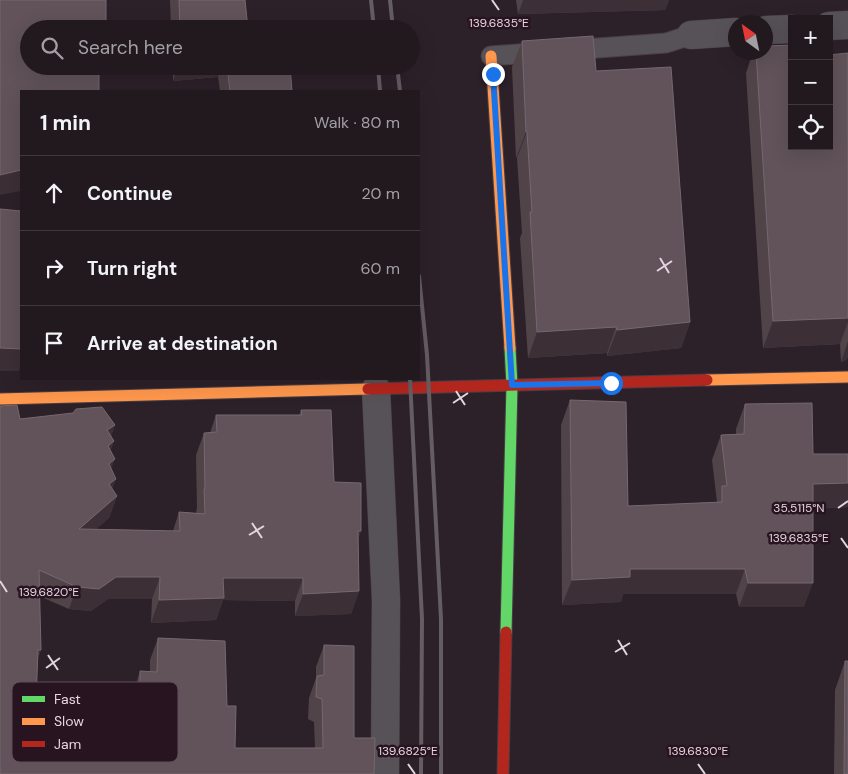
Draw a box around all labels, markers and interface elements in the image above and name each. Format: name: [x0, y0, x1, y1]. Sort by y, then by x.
text: 139.6835°E: [469, 15, 529, 31]
north arrow: [728, 15, 773, 60]
map controls: [788, 15, 833, 150]
button: +: [788, 15, 833, 60]
search box: [20, 20, 420, 75]
icon: search: [38, 34, 66, 62]
text: Search here: [78, 35, 183, 60]
button: −: [788, 60, 833, 105]
route end: [482, 63, 505, 86]
button: locate: [788, 105, 833, 150]
text: 1 min: [40, 109, 91, 137]
text: Walk · 80 m: [314, 112, 400, 133]
icon: ahead: [40, 179, 68, 207]
text: Continue: [87, 181, 173, 206]
text: 20 m: [361, 183, 400, 204]
icon: right: [40, 254, 68, 282]
text: Turn right: [87, 256, 177, 281]
text: 60 m: [360, 258, 400, 279]
icon: arrive: [40, 329, 68, 357]
text: Arrive at destination: [87, 331, 278, 356]
route start: [600, 372, 623, 395]
text: 35.5115°N: [773, 500, 825, 516]
text: 139.6835°E: [769, 530, 829, 546]
text: 139.6820°E: [19, 584, 79, 600]
legend: [12, 682, 178, 762]
text: Fast: [54, 690, 81, 708]
text: Slow: [54, 712, 84, 730]
text: Jam: [54, 735, 81, 753]
text: 139.6825°E: [378, 743, 438, 759]
text: 139.6830°E: [668, 743, 729, 759]

